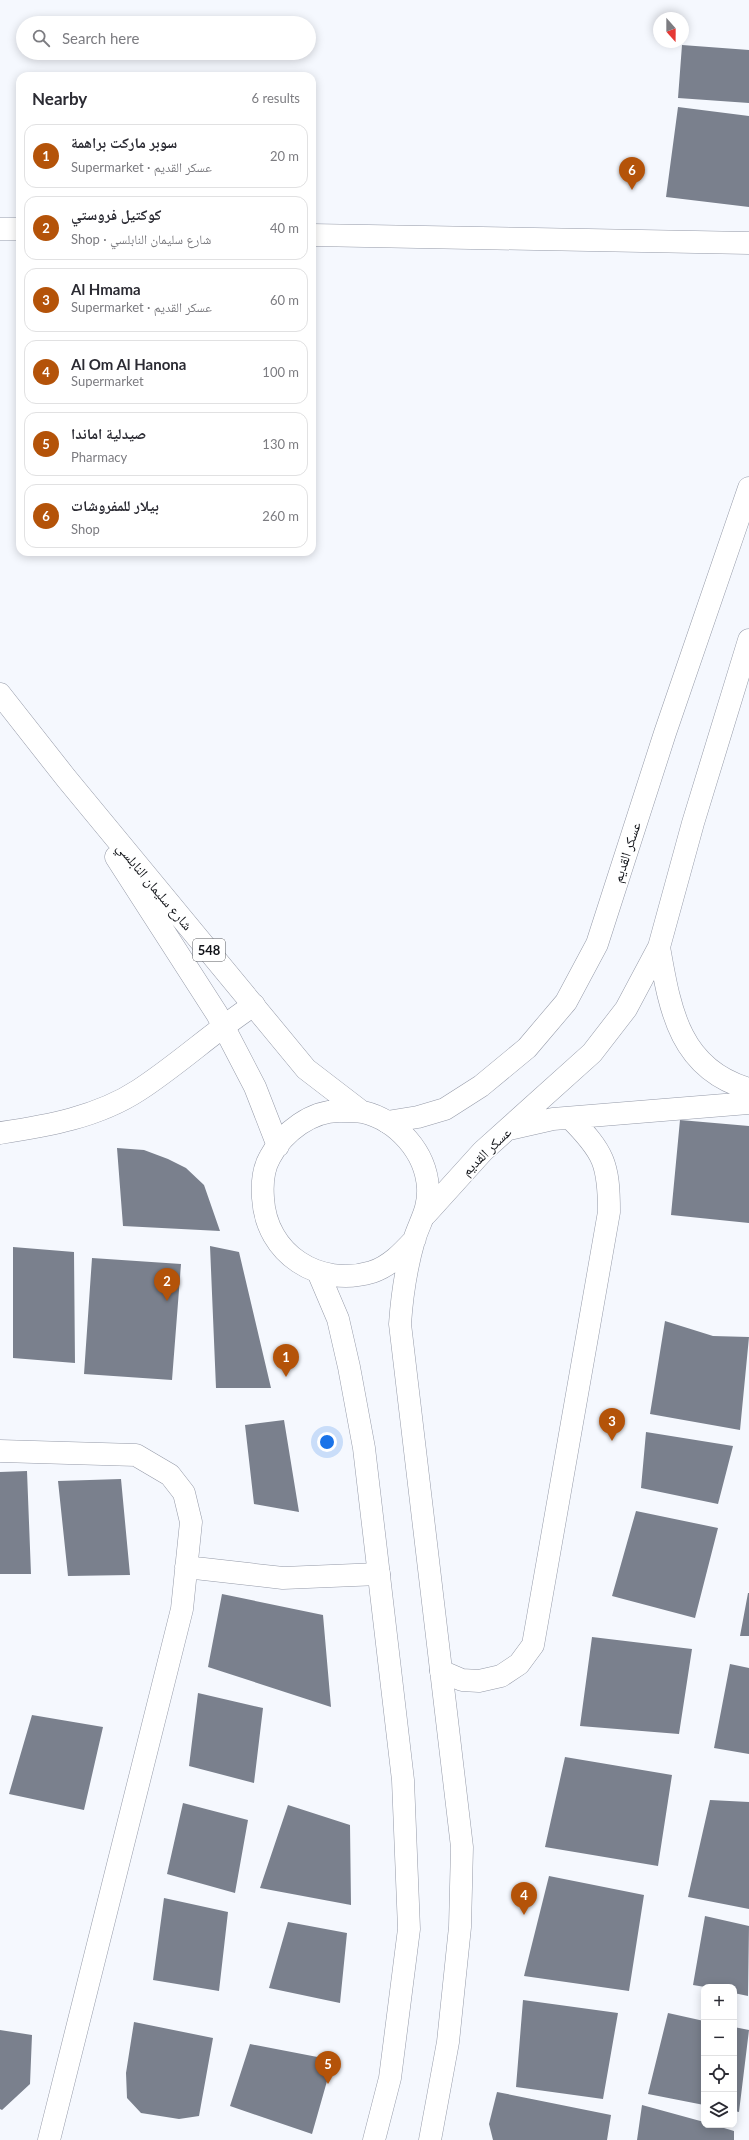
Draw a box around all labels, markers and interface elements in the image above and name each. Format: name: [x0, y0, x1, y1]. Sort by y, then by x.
north arrow: [653, 12, 689, 48]
search box: [16, 16, 316, 60]
icon: search: [30, 27, 52, 49]
text: Search here: [62, 29, 139, 47]
text: Nearby: [32, 88, 87, 109]
text: 6 results: [252, 90, 300, 106]
text: سوبر ماركت براهمة: [71, 133, 177, 151]
text: 1: [42, 148, 50, 164]
text: 20 m: [270, 148, 299, 164]
pin: 6: [619, 157, 645, 190]
text: Supermarket · عسكر القديم: [71, 159, 212, 175]
text: كوكتيل فروستي: [71, 205, 161, 223]
text: 2: [42, 220, 50, 236]
text: 40 m: [270, 220, 299, 236]
text: Shop · شارع سليمان النابلسي: [71, 231, 211, 247]
text: Al Hmama: [71, 280, 141, 298]
text: 3: [42, 292, 50, 308]
text: 60 m: [270, 292, 299, 308]
text: Supermarket · عسكر القديم: [71, 299, 212, 315]
text: Al Om Al Hanona: [71, 355, 186, 373]
text: 4: [42, 364, 50, 380]
text: 100 m: [262, 364, 299, 380]
text: Supermarket: [71, 373, 144, 389]
text: صيدلية اماندا: [71, 424, 146, 442]
text: 5: [42, 436, 50, 452]
text: 130 m: [262, 436, 299, 452]
text: Pharmacy: [71, 449, 127, 465]
text: بيلار للمفروشات: [71, 496, 159, 514]
text: 6: [42, 508, 50, 524]
text: 260 m: [262, 508, 299, 524]
text: Shop: [71, 521, 100, 537]
street label: عسكر القديم: [608, 820, 646, 885]
street label: شارع سليمان النابلسي: [111, 839, 197, 936]
road number: 548: [193, 939, 225, 961]
street label: عسكر القديم: [458, 1123, 516, 1180]
pin: 2: [154, 1268, 180, 1301]
pin: 1: [273, 1344, 299, 1377]
pin: 3: [599, 1408, 625, 1441]
your location: [317, 1432, 337, 1452]
pin: 4: [511, 1882, 537, 1915]
map controls: [701, 1984, 737, 2128]
button: +: [701, 1984, 737, 2020]
button: −: [701, 2020, 737, 2056]
pin: 5: [315, 2051, 341, 2084]
button: locate: [701, 2056, 737, 2092]
button: layers: [701, 2092, 737, 2128]

